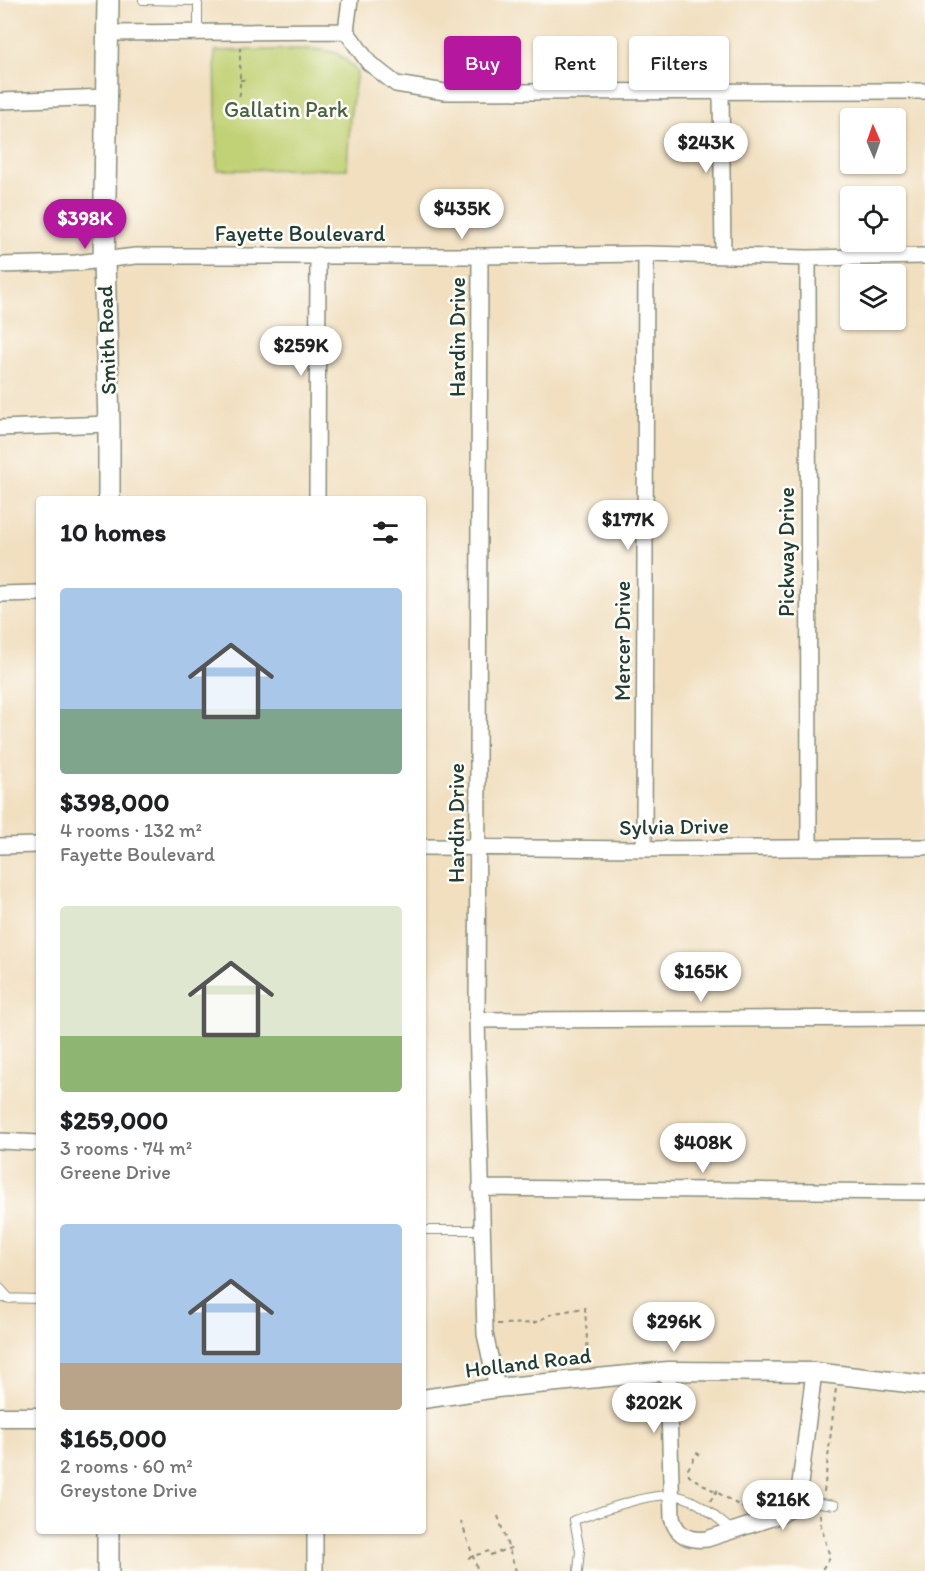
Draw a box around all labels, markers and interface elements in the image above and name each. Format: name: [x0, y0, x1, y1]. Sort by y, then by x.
chip: Buy: [444, 36, 521, 90]
chip: Rent: [533, 36, 617, 90]
chip: Filters: [629, 36, 729, 90]
park label: Gallatin Park: [224, 96, 349, 123]
north arrow: [840, 108, 906, 174]
map controls: [840, 108, 906, 330]
pin: $243K: [664, 123, 748, 174]
text: $243K: [678, 130, 734, 154]
button: locate: [840, 186, 906, 252]
pin: $435K: [420, 189, 504, 240]
text: $435K: [434, 196, 490, 220]
pin: $398K: [43, 199, 127, 250]
text: $398K: [57, 206, 113, 230]
street label: Fayette Boulevard: [215, 220, 385, 247]
button: layers: [840, 264, 906, 330]
street label: Hardin Drive: [444, 277, 471, 397]
street label: Smith Road: [91, 285, 122, 395]
pin: $259K: [259, 326, 343, 377]
text: $259K: [274, 333, 328, 357]
street label: Pickway Drive: [773, 487, 800, 617]
pin: $177K: [586, 500, 670, 551]
text: $177K: [602, 507, 654, 531]
text: 10 homes: [60, 516, 166, 548]
icon: filters: [369, 516, 402, 549]
street label: Mercer Drive: [609, 581, 636, 701]
icon: home: [177, 627, 285, 735]
street label: Hardin Drive: [443, 763, 470, 883]
text: $398,000: [60, 786, 169, 818]
street label: Sylvia Drive: [619, 812, 729, 841]
text: 4 rooms · 132 m²: [60, 818, 202, 842]
text: Fayette Boulevard: [60, 842, 215, 866]
icon: home: [177, 945, 285, 1053]
pin: $165K: [659, 952, 743, 1003]
text: $165K: [674, 959, 728, 983]
text: $259,000: [60, 1104, 168, 1136]
pin: $408K: [661, 1123, 745, 1174]
text: $408K: [674, 1130, 732, 1154]
text: 3 rooms · 74 m²: [60, 1136, 192, 1160]
text: Greene Drive: [60, 1160, 171, 1184]
icon: home: [177, 1263, 285, 1371]
pin: $296K: [632, 1302, 716, 1353]
text: $296K: [647, 1309, 701, 1333]
street label: Holland Road: [463, 1341, 593, 1384]
pin: $202K: [612, 1383, 696, 1434]
text: $202K: [626, 1390, 682, 1414]
text: $165,000: [60, 1422, 167, 1454]
text: 2 rooms · 60 m²: [60, 1454, 193, 1478]
text: Greystone Drive: [60, 1478, 197, 1502]
pin: $216K: [741, 1480, 825, 1531]
text: $216K: [756, 1487, 810, 1511]

